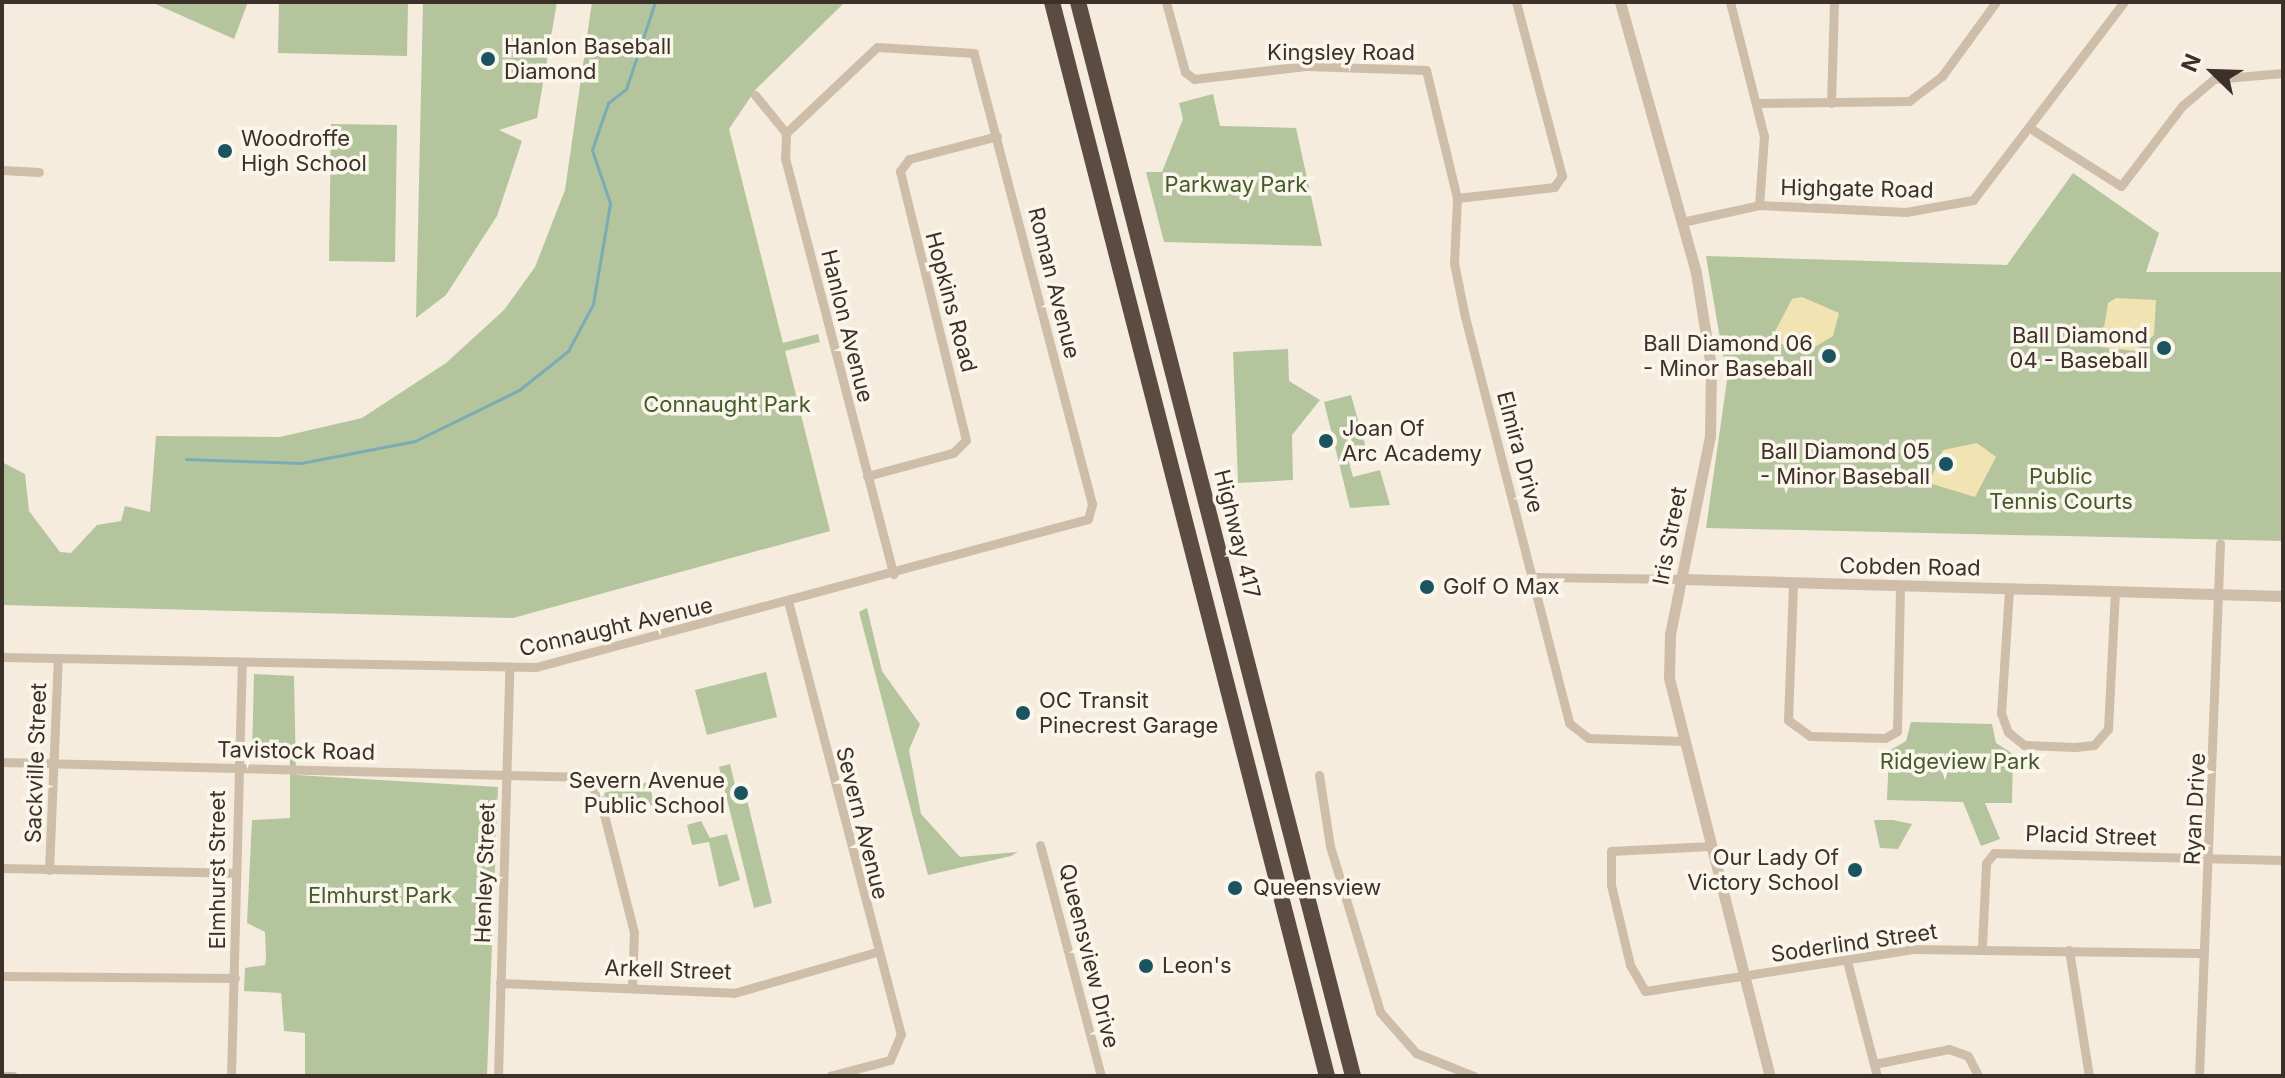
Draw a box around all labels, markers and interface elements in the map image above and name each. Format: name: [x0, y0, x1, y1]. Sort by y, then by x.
north arrow: [2173, 32, 2253, 112]
place label: Hanlon Baseball Diamond: [504, 33, 671, 84]
street label: Kingsley Road: [1267, 40, 1415, 66]
marker: Hanlon Baseball Diamond: [479, 50, 497, 68]
text: N: [2176, 50, 2206, 75]
place label: Woodroffe High School: [241, 125, 367, 176]
marker: Woodroffe High School: [216, 142, 234, 160]
park label: Parkway Park: [1165, 172, 1307, 198]
street label: Highgate Road: [1780, 174, 1934, 204]
street label: Roman Avenue: [1022, 205, 1086, 361]
street label: Hopkins Road: [920, 229, 982, 375]
street label: Hanlon Avenue: [815, 247, 879, 405]
place label: Ball Diamond 04 - Baseball: [2010, 322, 2148, 374]
place label: Ball Diamond 06 - Minor Baseball: [1643, 330, 1813, 382]
marker: Ball Diamond 04 - Baseball: [2155, 339, 2173, 357]
marker: Ball Diamond 06 - Minor Baseball: [1820, 347, 1838, 365]
street label: Elmira Drive: [1491, 388, 1549, 516]
park label: Connaught Park: [643, 392, 811, 418]
place label: Joan Of Arc Academy: [1342, 415, 1482, 466]
marker: Joan Of Arc Academy: [1317, 432, 1335, 450]
place label: Ball Diamond 05 - Minor Baseball: [1760, 438, 1930, 490]
marker: Ball Diamond 05 - Minor Baseball: [1937, 455, 1955, 473]
park label: Public Tennis Courts: [1989, 463, 2133, 514]
street label: Highway 417: [1208, 467, 1266, 601]
street label: Iris Street: [1648, 485, 1692, 587]
street label: Cobden Road: [1839, 553, 1981, 581]
place label: Golf O Max: [1443, 574, 1560, 600]
marker: Golf O Max: [1418, 578, 1436, 596]
street label: Connaught Avenue: [517, 592, 715, 662]
street label: Sackville Street: [20, 682, 52, 844]
place label: OC Transit Pinecrest Garage: [1039, 687, 1218, 738]
marker: OC Transit Pinecrest Garage: [1014, 704, 1032, 722]
street label: Tavistock Road: [217, 736, 375, 766]
street label: Severn Avenue: [830, 744, 894, 902]
park label: Ridgeview Park: [1880, 749, 2040, 775]
street label: Ryan Drive: [2179, 752, 2211, 866]
place label: Severn Avenue Public School: [569, 767, 725, 818]
marker: Severn Avenue Public School: [732, 784, 750, 802]
street label: Elmhurst Street: [205, 790, 231, 950]
street label: Henley Street: [469, 802, 501, 944]
street label: Placid Street: [2025, 821, 2157, 851]
place label: Our Lady Of Victory School: [1687, 844, 1839, 896]
street label: Queensview Drive: [1053, 861, 1125, 1051]
marker: Our Lady Of Victory School: [1846, 861, 1864, 879]
place label: Queensview: [1253, 875, 1381, 901]
marker: Queensview: [1224, 877, 1246, 899]
park label: Elmhurst Park: [308, 883, 452, 909]
street label: Soderlind Street: [1769, 918, 1939, 968]
place label: Leon's: [1162, 953, 1232, 979]
street label: Arkell Street: [604, 955, 732, 985]
marker: Leon's: [1137, 957, 1155, 975]

